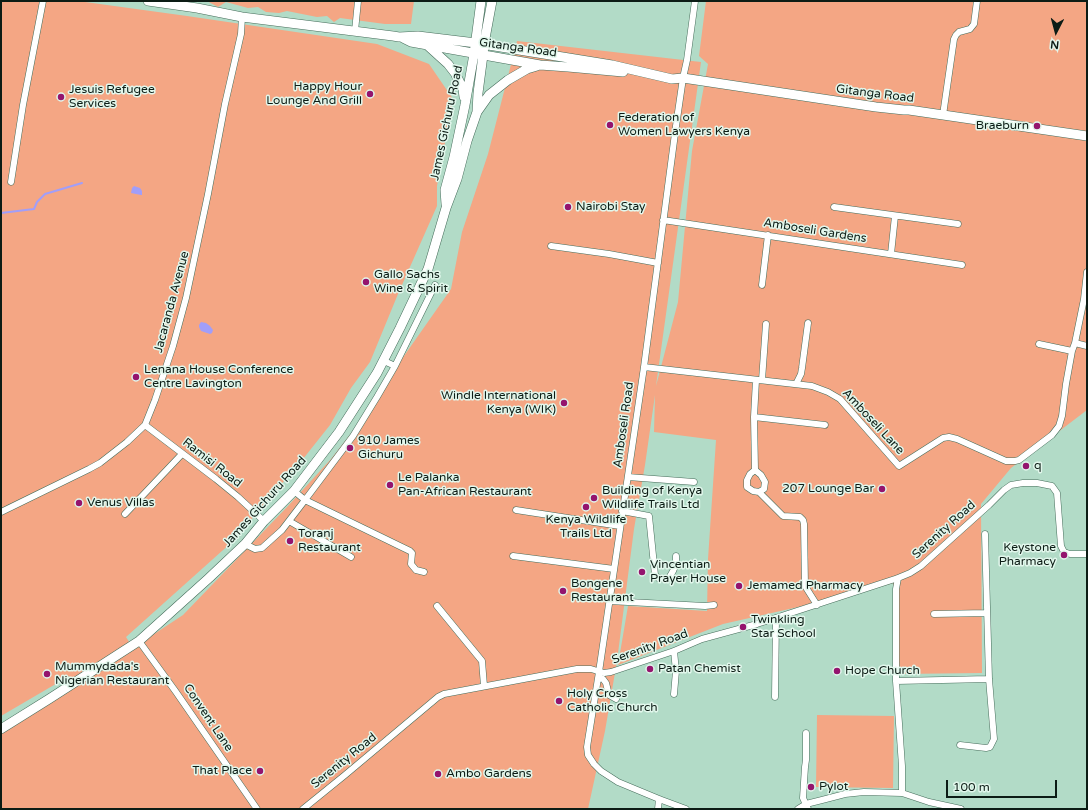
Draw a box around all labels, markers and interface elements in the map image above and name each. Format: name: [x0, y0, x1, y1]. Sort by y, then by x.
north arrow: [1036, 12, 1076, 52]
street label: Gitanga Road: [478, 35, 558, 61]
text: N: [1050, 38, 1060, 51]
street label: James Gichuru Road: [428, 64, 466, 182]
place label: Happy Hour Lounge And Grill: [266, 80, 362, 108]
street label: Gitanga Road: [835, 82, 915, 106]
place label: Jesuis Refugee Services: [69, 83, 155, 111]
marker: Happy Hour Lounge And Grill: [365, 89, 375, 99]
marker: Jesuis Refugee Services: [56, 92, 66, 102]
place label: Federation of Women Lawyers Kenya: [618, 111, 750, 139]
place label: Braeburn: [976, 119, 1029, 133]
marker: Federation of Women Lawyers Kenya: [605, 120, 615, 130]
marker: Braeburn: [1032, 121, 1042, 131]
place label: Nairobi Stay: [576, 200, 646, 214]
marker: Nairobi Stay: [563, 202, 573, 212]
street label: Amboseli Gardens: [762, 216, 868, 246]
street label: Jacaranda Avenue: [152, 250, 192, 354]
place label: Gallo Sachs Wine & Spirit: [374, 268, 448, 296]
marker: Gallo Sachs Wine & Spirit: [361, 277, 371, 287]
place label: Lenana House Conference Centre Lavington: [144, 363, 293, 391]
marker: Lenana House Conference Centre Lavington: [131, 372, 141, 382]
street label: Amboseli Road: [611, 381, 637, 469]
street label: Amboseli Lane: [839, 386, 907, 458]
place label: Windle International Kenya (WIK): [441, 389, 556, 417]
marker: Windle International Kenya (WIK): [559, 398, 569, 408]
place label: 910 James Gichuru: [358, 434, 420, 462]
street label: Ramisi Road: [179, 435, 245, 491]
marker: 910 James Gichuru: [345, 443, 355, 453]
street label: James Gichuru Road: [220, 454, 310, 550]
place label: q: [1034, 459, 1042, 473]
marker: q: [1021, 461, 1031, 471]
place label: Le Palanka Pan-African Restaurant: [398, 471, 532, 499]
marker: Le Palanka Pan-African Restaurant: [385, 480, 395, 490]
place label: 207 Lounge Bar: [782, 482, 874, 496]
place label: Building of Kenya Wildlife Trails Ltd: [602, 484, 702, 512]
marker: 207 Lounge Bar: [877, 484, 887, 494]
marker: Building of Kenya Wildlife Trails Ltd: [589, 493, 599, 503]
place label: Venus Villas: [87, 496, 155, 510]
marker: Venus Villas: [74, 498, 84, 508]
street label: Serenity Road: [909, 498, 979, 562]
marker: Kenya Wildlife Trails Ltd: [581, 502, 591, 512]
place label: Kenya Wildlife Trails Ltd: [546, 513, 626, 541]
place label: Toranj Restaurant: [298, 527, 361, 555]
marker: Toranj Restaurant: [285, 536, 295, 546]
place label: Keystone Pharmacy: [999, 541, 1056, 569]
marker: Keystone Pharmacy: [1059, 550, 1069, 560]
place label: Vincentian Prayer House: [650, 558, 726, 586]
marker: Vincentian Prayer House: [637, 567, 647, 577]
place label: Bongene Restaurant: [571, 577, 634, 605]
place label: Jemamed Pharmacy: [747, 579, 863, 593]
marker: Jemamed Pharmacy: [734, 581, 744, 591]
marker: Bongene Restaurant: [558, 586, 568, 596]
place label: Twinkling Star School: [751, 613, 816, 641]
marker: Twinkling Star School: [738, 622, 748, 632]
street label: Serenity Road: [610, 627, 690, 667]
place label: Mummydada's Nigerian Restaurant: [55, 660, 169, 688]
place label: Patan Chemist: [658, 662, 741, 676]
marker: Patan Chemist: [645, 664, 655, 674]
place label: Hope Church: [845, 664, 920, 678]
marker: Hope Church: [832, 666, 842, 676]
marker: Mummydada's Nigerian Restaurant: [42, 669, 52, 679]
street label: Convent Lane: [180, 682, 236, 754]
place label: Holy Cross Catholic Church: [567, 687, 658, 715]
marker: Holy Cross Catholic Church: [554, 696, 564, 706]
street label: Serenity Road: [308, 730, 380, 792]
place label: That Place: [192, 764, 252, 778]
marker: That Place: [255, 766, 265, 776]
place label: Ambo Gardens: [446, 767, 532, 781]
marker: Ambo Gardens: [433, 769, 443, 779]
scale bar: [948, 772, 1059, 798]
place label: Pylot: [819, 780, 848, 794]
text: 100 m: [953, 780, 990, 794]
marker: Pylot: [806, 782, 816, 792]

